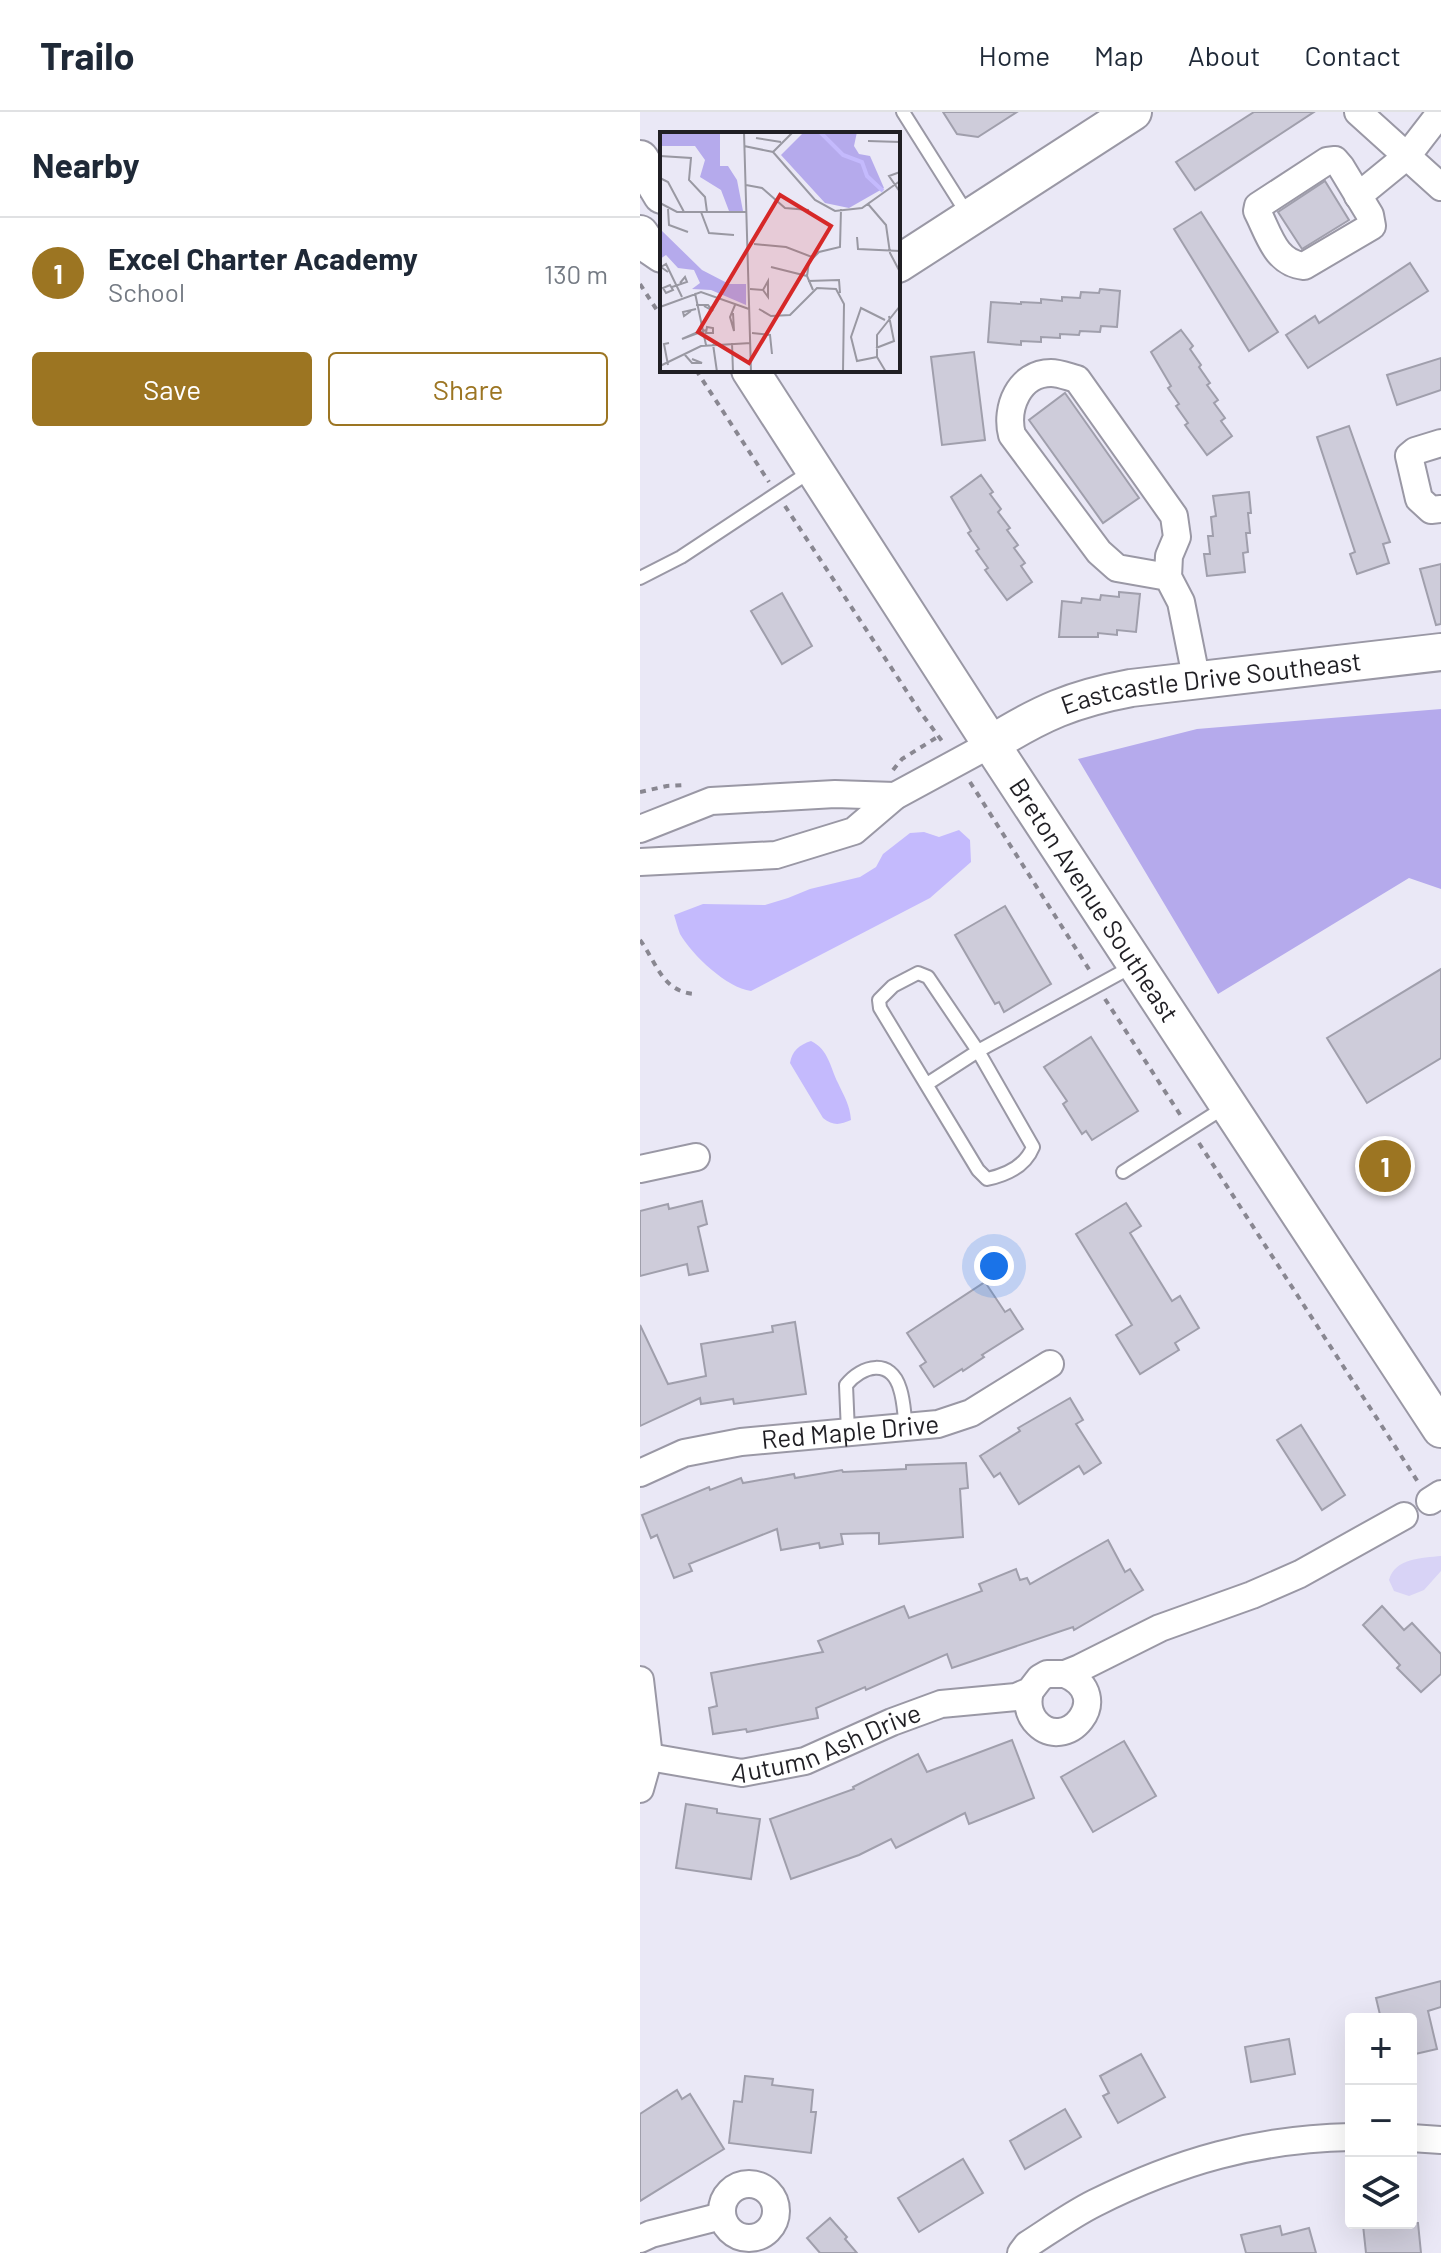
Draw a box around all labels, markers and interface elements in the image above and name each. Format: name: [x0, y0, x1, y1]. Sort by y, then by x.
text: Trailo: [40, 32, 135, 78]
text: Home: [979, 38, 1050, 72]
text: Map: [1094, 38, 1144, 72]
text: About: [1188, 38, 1260, 72]
text: Contact: [1304, 38, 1401, 72]
inset map: [660, 132, 900, 372]
text: Nearby: [32, 144, 140, 185]
text: Excel Charter Academy: [108, 240, 418, 276]
text: 1: [53, 258, 63, 289]
text: 130 m: [544, 258, 608, 289]
text: School: [108, 276, 185, 307]
button: Save: [32, 352, 312, 426]
button: Share: [328, 352, 608, 426]
street label: Eastcastle Drive Southeast: [1056, 644, 1363, 720]
street label: Breton Avenue Southeast: [1004, 772, 1186, 1027]
pin: 1: [1359, 1136, 1411, 1196]
your location: [974, 1246, 1014, 1286]
street label: Red Maple Drive: [760, 1407, 940, 1454]
street label: Autumn Ash Drive: [730, 1696, 925, 1788]
map controls: [1345, 2013, 1417, 2229]
button: +: [1345, 2013, 1417, 2085]
button: −: [1345, 2085, 1417, 2157]
button: layers: [1345, 2157, 1417, 2229]

